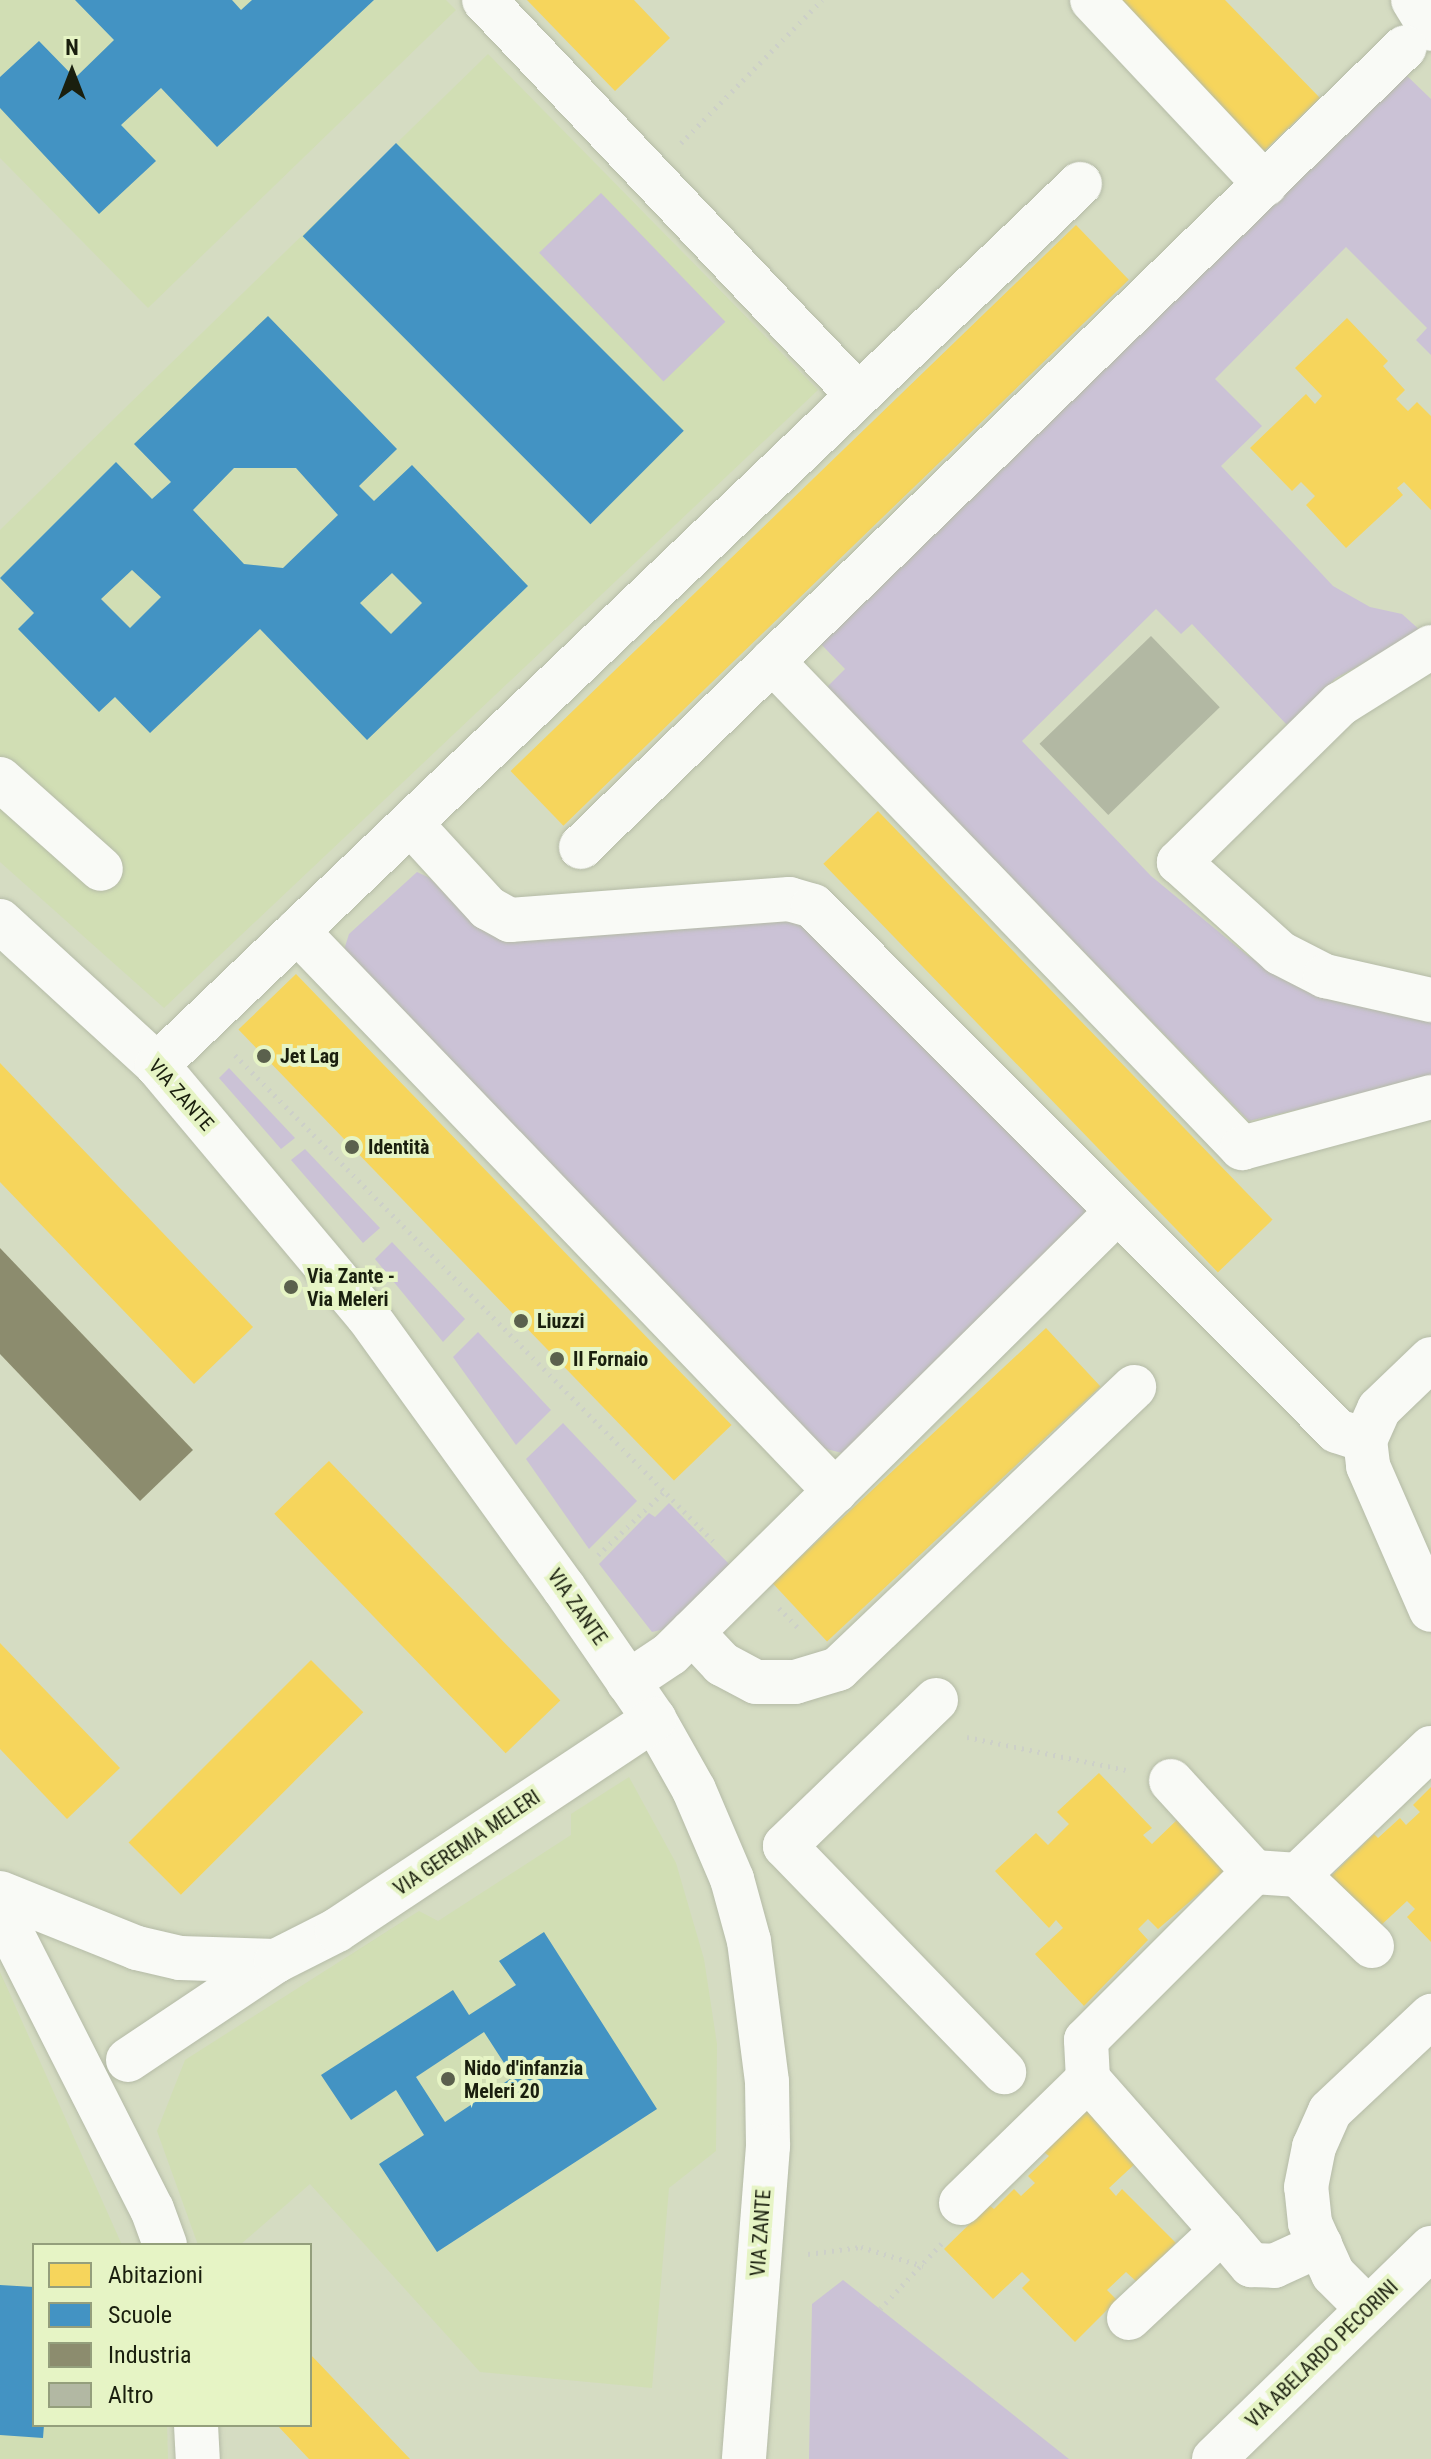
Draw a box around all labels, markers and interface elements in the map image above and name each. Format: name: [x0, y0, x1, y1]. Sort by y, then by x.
north arrow: [32, 32, 112, 112]
text: N: [65, 35, 79, 60]
place label: Jet Lag: [280, 1044, 339, 1068]
marker: Jet Lag: [255, 1047, 273, 1065]
street label: VIA ZANTE: [143, 1054, 219, 1136]
place label: Identità: [368, 1135, 429, 1159]
marker: Identità: [343, 1138, 361, 1156]
place label: Via Zante - Via Meleri: [307, 1264, 395, 1311]
marker: Via Zante - Via Meleri: [282, 1278, 300, 1296]
place label: Liuzzi: [537, 1309, 585, 1333]
marker: Liuzzi: [512, 1312, 530, 1330]
place label: Il Fornaio: [573, 1347, 648, 1371]
marker: Il Fornaio: [548, 1350, 566, 1368]
street label: VIA ZANTE: [542, 1564, 612, 1650]
street label: VIA GEREMIA MELERI: [389, 1785, 545, 1901]
place label: Nido d'infanzia Meleri 20: [464, 2056, 583, 2103]
marker: Nido d'infanzia Meleri 20: [439, 2070, 457, 2088]
street label: VIA ZANTE: [746, 2189, 776, 2277]
legend: [32, 2243, 312, 2427]
text: Abitazioni: [108, 2261, 203, 2289]
street label: VIA ABELARDO PECORINI: [1241, 2275, 1403, 2433]
text: Scuole: [108, 2301, 172, 2329]
text: Industria: [108, 2341, 192, 2369]
text: Altro: [108, 2381, 154, 2409]

